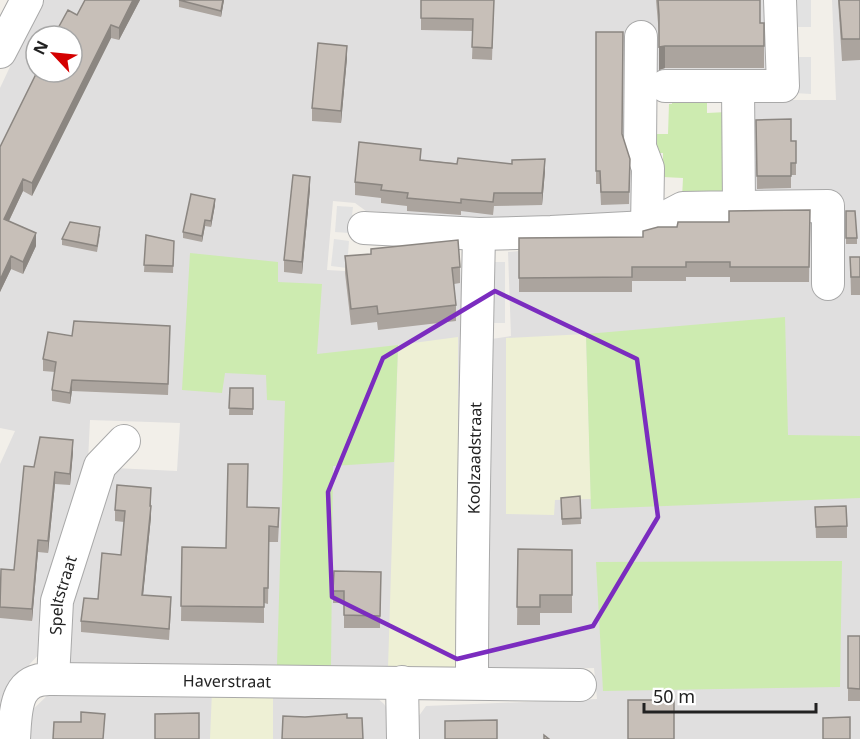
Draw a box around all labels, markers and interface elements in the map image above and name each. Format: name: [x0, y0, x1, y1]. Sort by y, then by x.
north arrow: [24, 24, 84, 84]
text: N: [28, 37, 53, 58]
street label: Koolzaadstraat: [462, 402, 486, 514]
street label: Speltstraat: [44, 552, 82, 635]
street label: Haverstraat: [183, 669, 271, 692]
scale bar: [644, 676, 816, 714]
text: 50 m: [653, 684, 695, 708]

